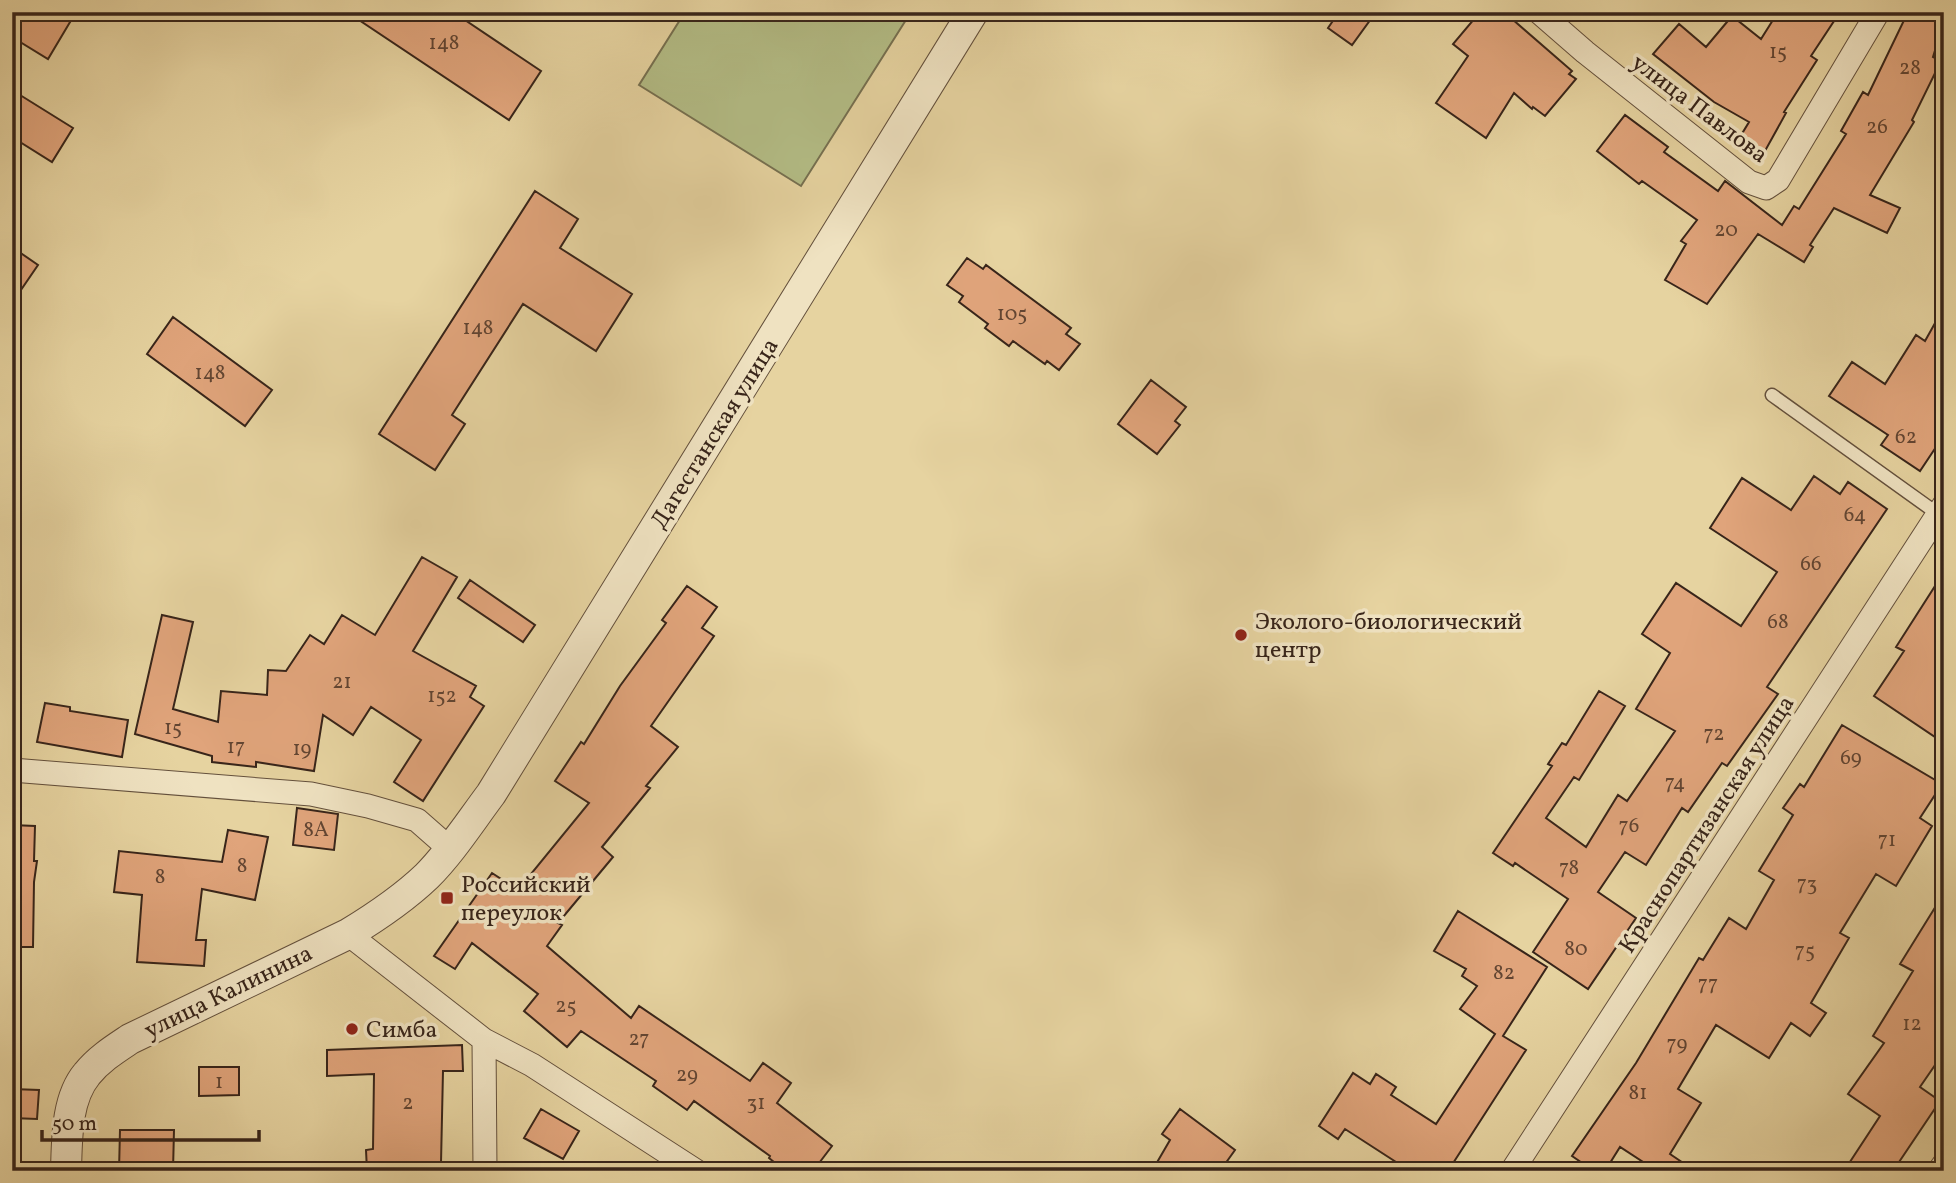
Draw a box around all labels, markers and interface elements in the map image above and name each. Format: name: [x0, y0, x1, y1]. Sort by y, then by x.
house number: 148: [429, 29, 459, 58]
house number: 15: [1769, 38, 1787, 67]
street label: улица Павлова: [1623, 47, 1774, 172]
house number: 28: [1899, 54, 1921, 83]
house number: 26: [1866, 113, 1888, 142]
house number: 20: [1714, 216, 1738, 245]
house number: 105: [997, 300, 1027, 329]
house number: 148: [463, 314, 493, 343]
street label: Дагестанская улица: [643, 332, 788, 536]
house number: 148: [195, 359, 225, 388]
house number: 62: [1895, 423, 1917, 452]
house number: 64: [1844, 501, 1866, 530]
house number: 66: [1800, 550, 1822, 579]
place label: Эколого-биологический центр: [1255, 606, 1522, 668]
house number: 68: [1767, 608, 1789, 637]
marker: Эколого-биологический центр: [1233, 627, 1249, 643]
house number: 21: [332, 668, 352, 697]
house number: 152: [427, 682, 457, 711]
street label: Краснопартизанская улица: [1611, 689, 1804, 961]
house number: 15: [164, 714, 182, 743]
house number: 72: [1703, 720, 1725, 749]
house number: 17: [227, 733, 245, 762]
house number: 19: [292, 735, 312, 764]
house number: 69: [1840, 744, 1862, 773]
house number: 74: [1665, 769, 1685, 798]
house number: 76: [1619, 812, 1639, 841]
house number: 8А: [303, 816, 329, 845]
house number: 71: [1878, 826, 1896, 855]
house number: 8: [237, 852, 247, 881]
house number: 78: [1559, 854, 1579, 883]
house number: 8: [155, 863, 165, 892]
place label: Российский переулок: [461, 869, 591, 931]
house number: 73: [1797, 870, 1817, 899]
marker: Российский переулок: [439, 890, 455, 906]
house number: 80: [1564, 935, 1588, 964]
street label: улица Калинина: [139, 937, 319, 1048]
house number: 75: [1795, 937, 1815, 966]
house number: 82: [1493, 959, 1515, 988]
house number: 77: [1698, 970, 1718, 999]
house number: 25: [555, 992, 577, 1021]
house number: 12: [1902, 1010, 1922, 1039]
place label: Симба: [366, 1014, 437, 1048]
marker: Симба: [344, 1021, 360, 1037]
house number: 27: [629, 1025, 649, 1054]
house number: 79: [1667, 1030, 1688, 1059]
house number: 29: [676, 1061, 698, 1090]
house number: 1: [215, 1068, 223, 1097]
house number: 81: [1629, 1079, 1647, 1108]
house number: 2: [402, 1089, 414, 1118]
house number: 31: [747, 1089, 765, 1118]
scale bar: [42, 1099, 259, 1143]
text: 50 m: [52, 1110, 97, 1139]

